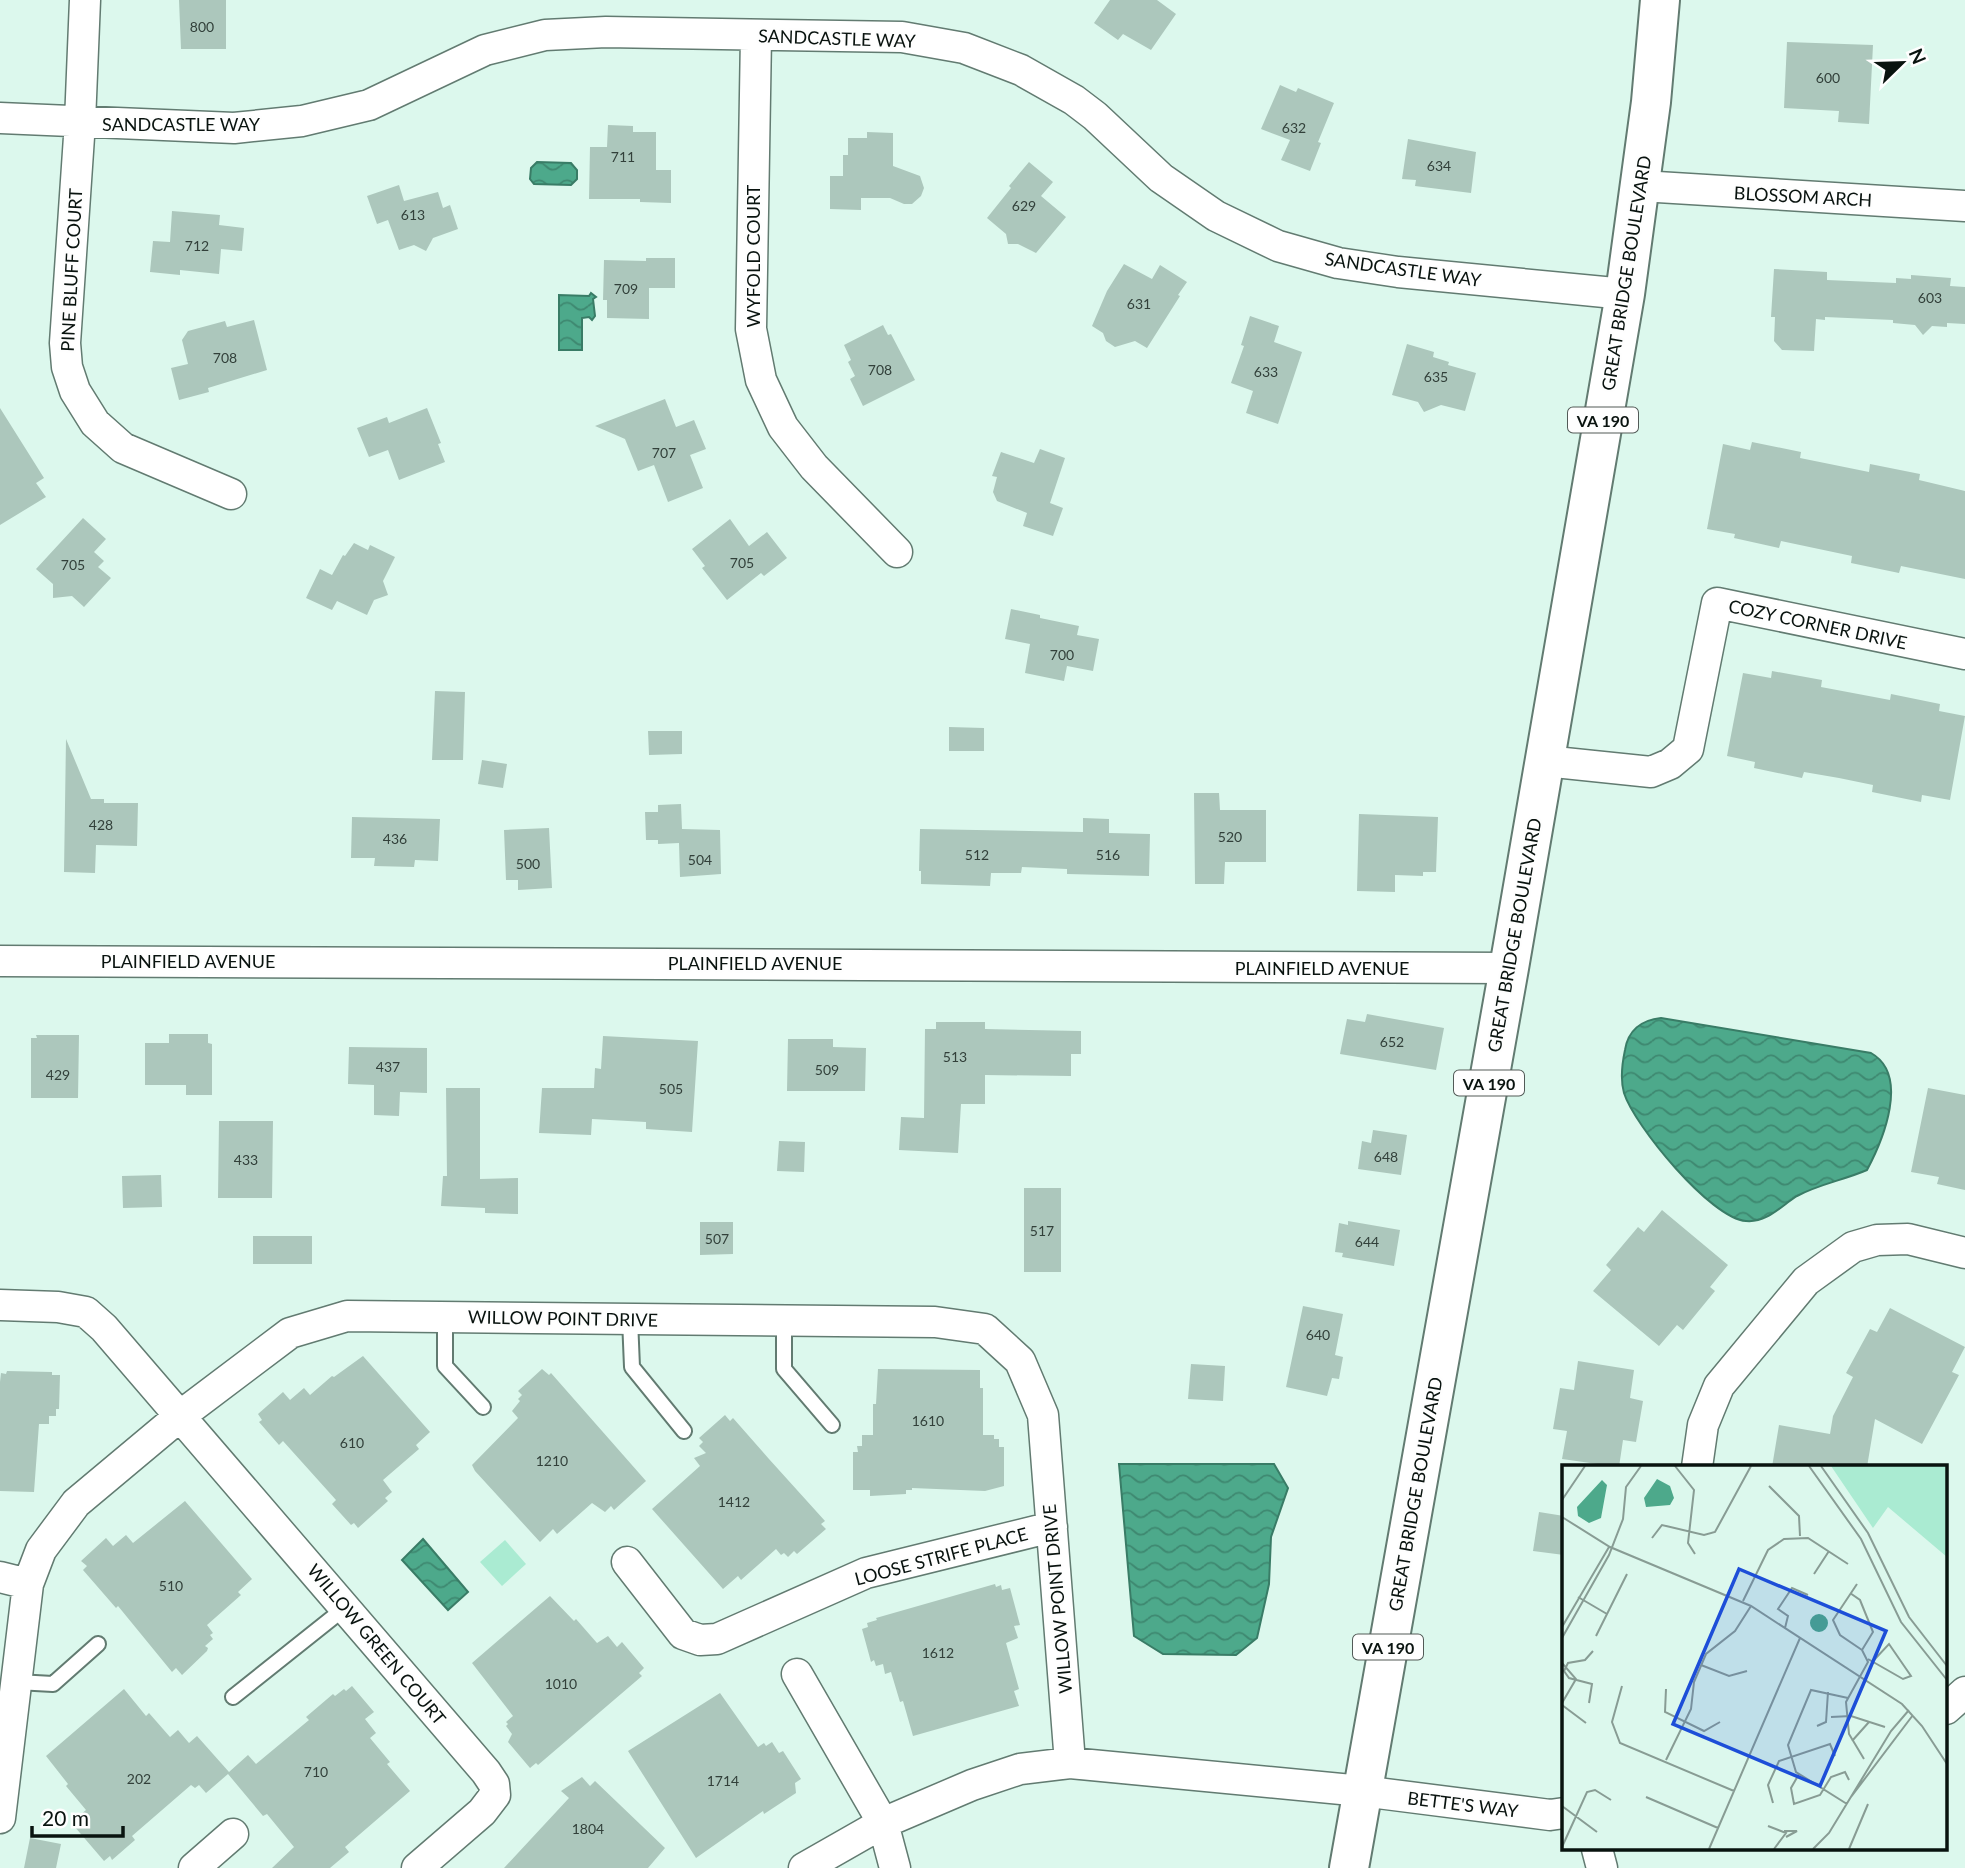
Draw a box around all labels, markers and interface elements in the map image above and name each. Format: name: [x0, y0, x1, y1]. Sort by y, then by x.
house number: 800: [190, 18, 214, 35]
street label: SANDCASTLE WAY: [758, 24, 917, 52]
north arrow: [1867, 28, 1937, 98]
text: N: [1905, 45, 1932, 67]
house number: 600: [1816, 69, 1840, 86]
street label: SANDCASTLE WAY: [102, 113, 261, 135]
house number: 632: [1282, 119, 1306, 136]
house number: 711: [611, 148, 635, 165]
street label: GREAT BRIDGE BOULEVARD: [1597, 154, 1655, 392]
house number: 634: [1427, 157, 1451, 174]
street label: BLOSSOM ARCH: [1733, 181, 1873, 211]
street label: WYFOLD COURT: [742, 184, 764, 327]
street label: PINE BLUFF COURT: [56, 187, 86, 352]
house number: 629: [1012, 197, 1036, 214]
house number: 613: [401, 206, 425, 223]
house number: 712: [185, 237, 209, 254]
street label: SANDCASTLE WAY: [1323, 247, 1483, 291]
house number: 709: [614, 280, 638, 297]
house number: 603: [1918, 289, 1942, 306]
house number: 631: [1127, 295, 1151, 312]
house number: 708: [213, 349, 237, 366]
house number: 708: [868, 361, 892, 378]
house number: 633: [1254, 363, 1278, 380]
house number: 635: [1424, 368, 1448, 385]
road number: VA 190: [1568, 408, 1638, 432]
house number: 707: [652, 444, 676, 461]
house number: 705: [730, 554, 754, 571]
house number: 705: [61, 556, 85, 573]
street label: COZY CORNER DRIVE: [1727, 594, 1909, 654]
house number: 700: [1050, 646, 1074, 663]
house number: 428: [89, 816, 113, 833]
street label: GREAT BRIDGE BOULEVARD: [1483, 816, 1545, 1054]
house number: 520: [1218, 828, 1242, 845]
house number: 436: [383, 830, 407, 847]
house number: 512: [965, 846, 989, 863]
house number: 516: [1096, 846, 1120, 863]
house number: 504: [688, 851, 712, 868]
house number: 500: [516, 855, 540, 872]
street label: PLAINFIELD AVENUE: [101, 950, 275, 972]
street label: PLAINFIELD AVENUE: [668, 952, 842, 974]
street label: PLAINFIELD AVENUE: [1235, 957, 1409, 979]
house number: 652: [1380, 1033, 1404, 1050]
house number: 513: [943, 1048, 967, 1065]
house number: 437: [376, 1058, 400, 1075]
house number: 509: [815, 1061, 839, 1078]
house number: 429: [46, 1066, 70, 1083]
road number: VA 190: [1454, 1070, 1524, 1096]
house number: 505: [659, 1080, 683, 1097]
house number: 648: [1374, 1148, 1398, 1165]
house number: 433: [234, 1151, 258, 1168]
house number: 517: [1030, 1222, 1054, 1239]
house number: 507: [705, 1230, 729, 1247]
house number: 644: [1355, 1233, 1379, 1250]
street label: WILLOW POINT DRIVE: [468, 1305, 658, 1331]
house number: 640: [1306, 1326, 1330, 1343]
street label: GREAT BRIDGE BOULEVARD: [1384, 1375, 1446, 1613]
house number: 1610: [912, 1412, 944, 1429]
house number: 610: [340, 1434, 364, 1451]
house number: 1210: [536, 1452, 568, 1469]
inset map: [1562, 1465, 1948, 1850]
house number: 1412: [718, 1493, 750, 1510]
street label: WILLOW POINT DRIVE: [1038, 1503, 1076, 1695]
street label: LOOSE STRIFE PLACE: [852, 1522, 1030, 1590]
street label: WILLOW GREEN COURT: [303, 1559, 451, 1729]
house number: 510: [159, 1577, 183, 1594]
road number: VA 190: [1353, 1634, 1423, 1660]
house number: 1612: [922, 1644, 954, 1661]
house number: 1010: [545, 1675, 577, 1692]
house number: 710: [304, 1763, 328, 1780]
house number: 202: [127, 1770, 151, 1787]
house number: 1714: [707, 1772, 739, 1789]
street label: BETTE'S WAY: [1406, 1786, 1520, 1822]
scale bar: [32, 1794, 122, 1838]
text: 20 m: [42, 1805, 89, 1830]
house number: 1804: [572, 1820, 604, 1837]

